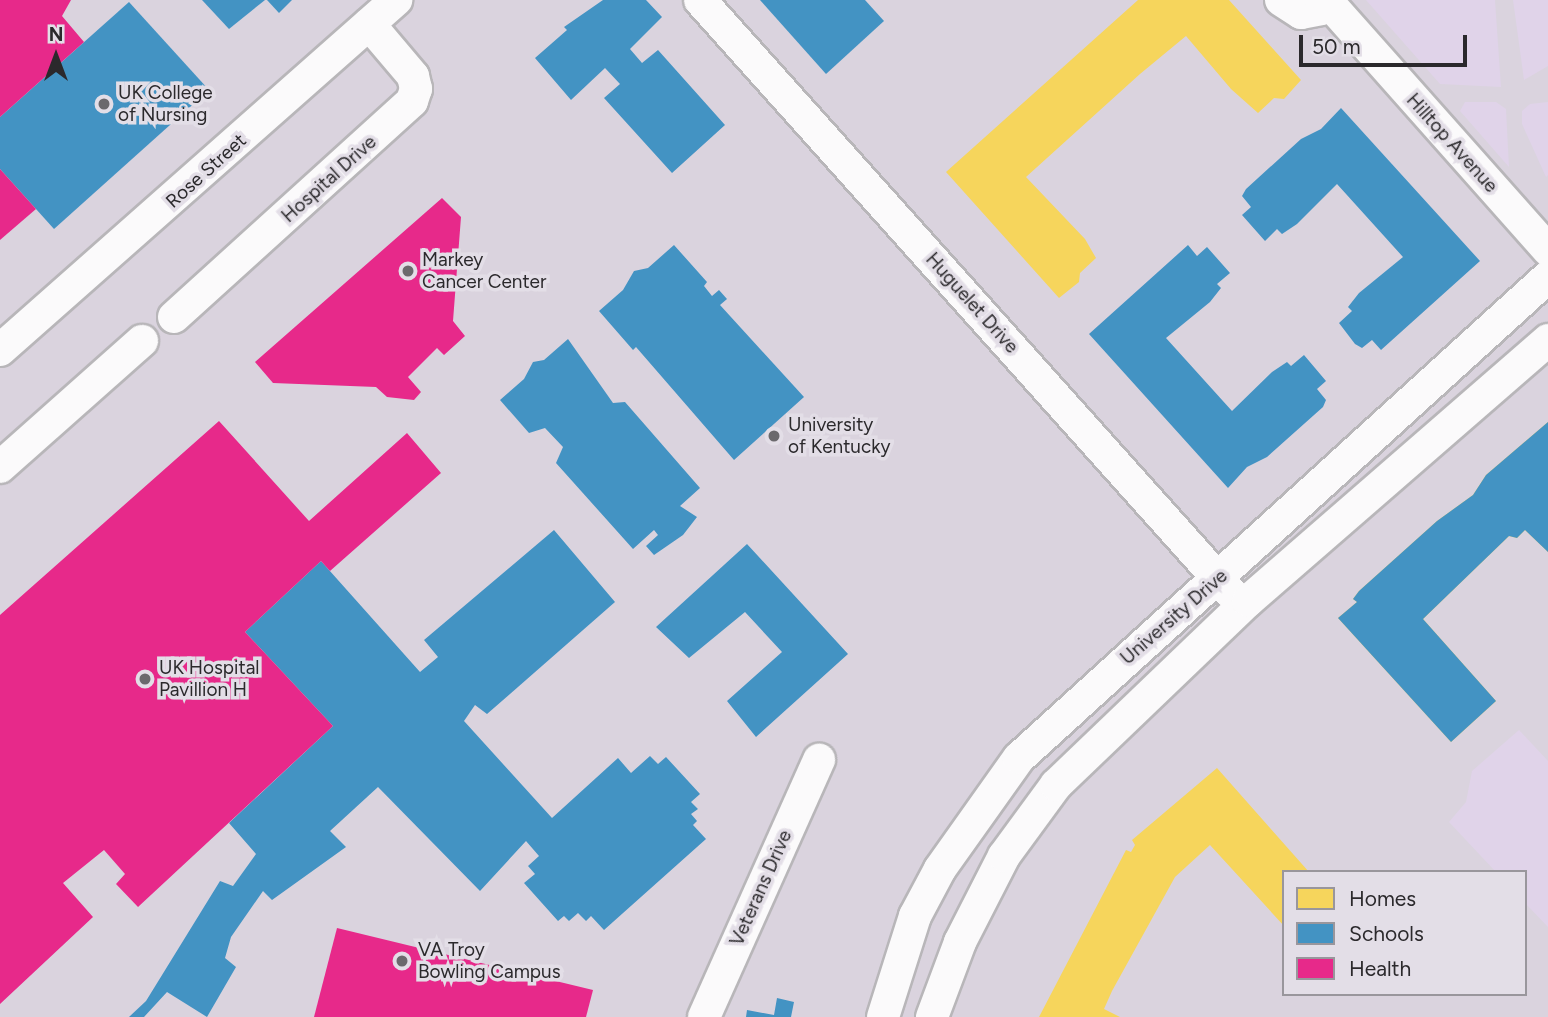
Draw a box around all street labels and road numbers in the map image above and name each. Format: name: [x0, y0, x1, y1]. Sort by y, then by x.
street label: Hilltop Avenue: [1402, 89, 1502, 197]
street label: Rose Street: [161, 129, 251, 213]
street label: Hospital Drive: [277, 131, 381, 227]
street label: Huguelet Drive: [921, 248, 1023, 358]
street label: University Drive: [1116, 564, 1232, 670]
street label: Veterans Drive: [725, 827, 797, 949]

